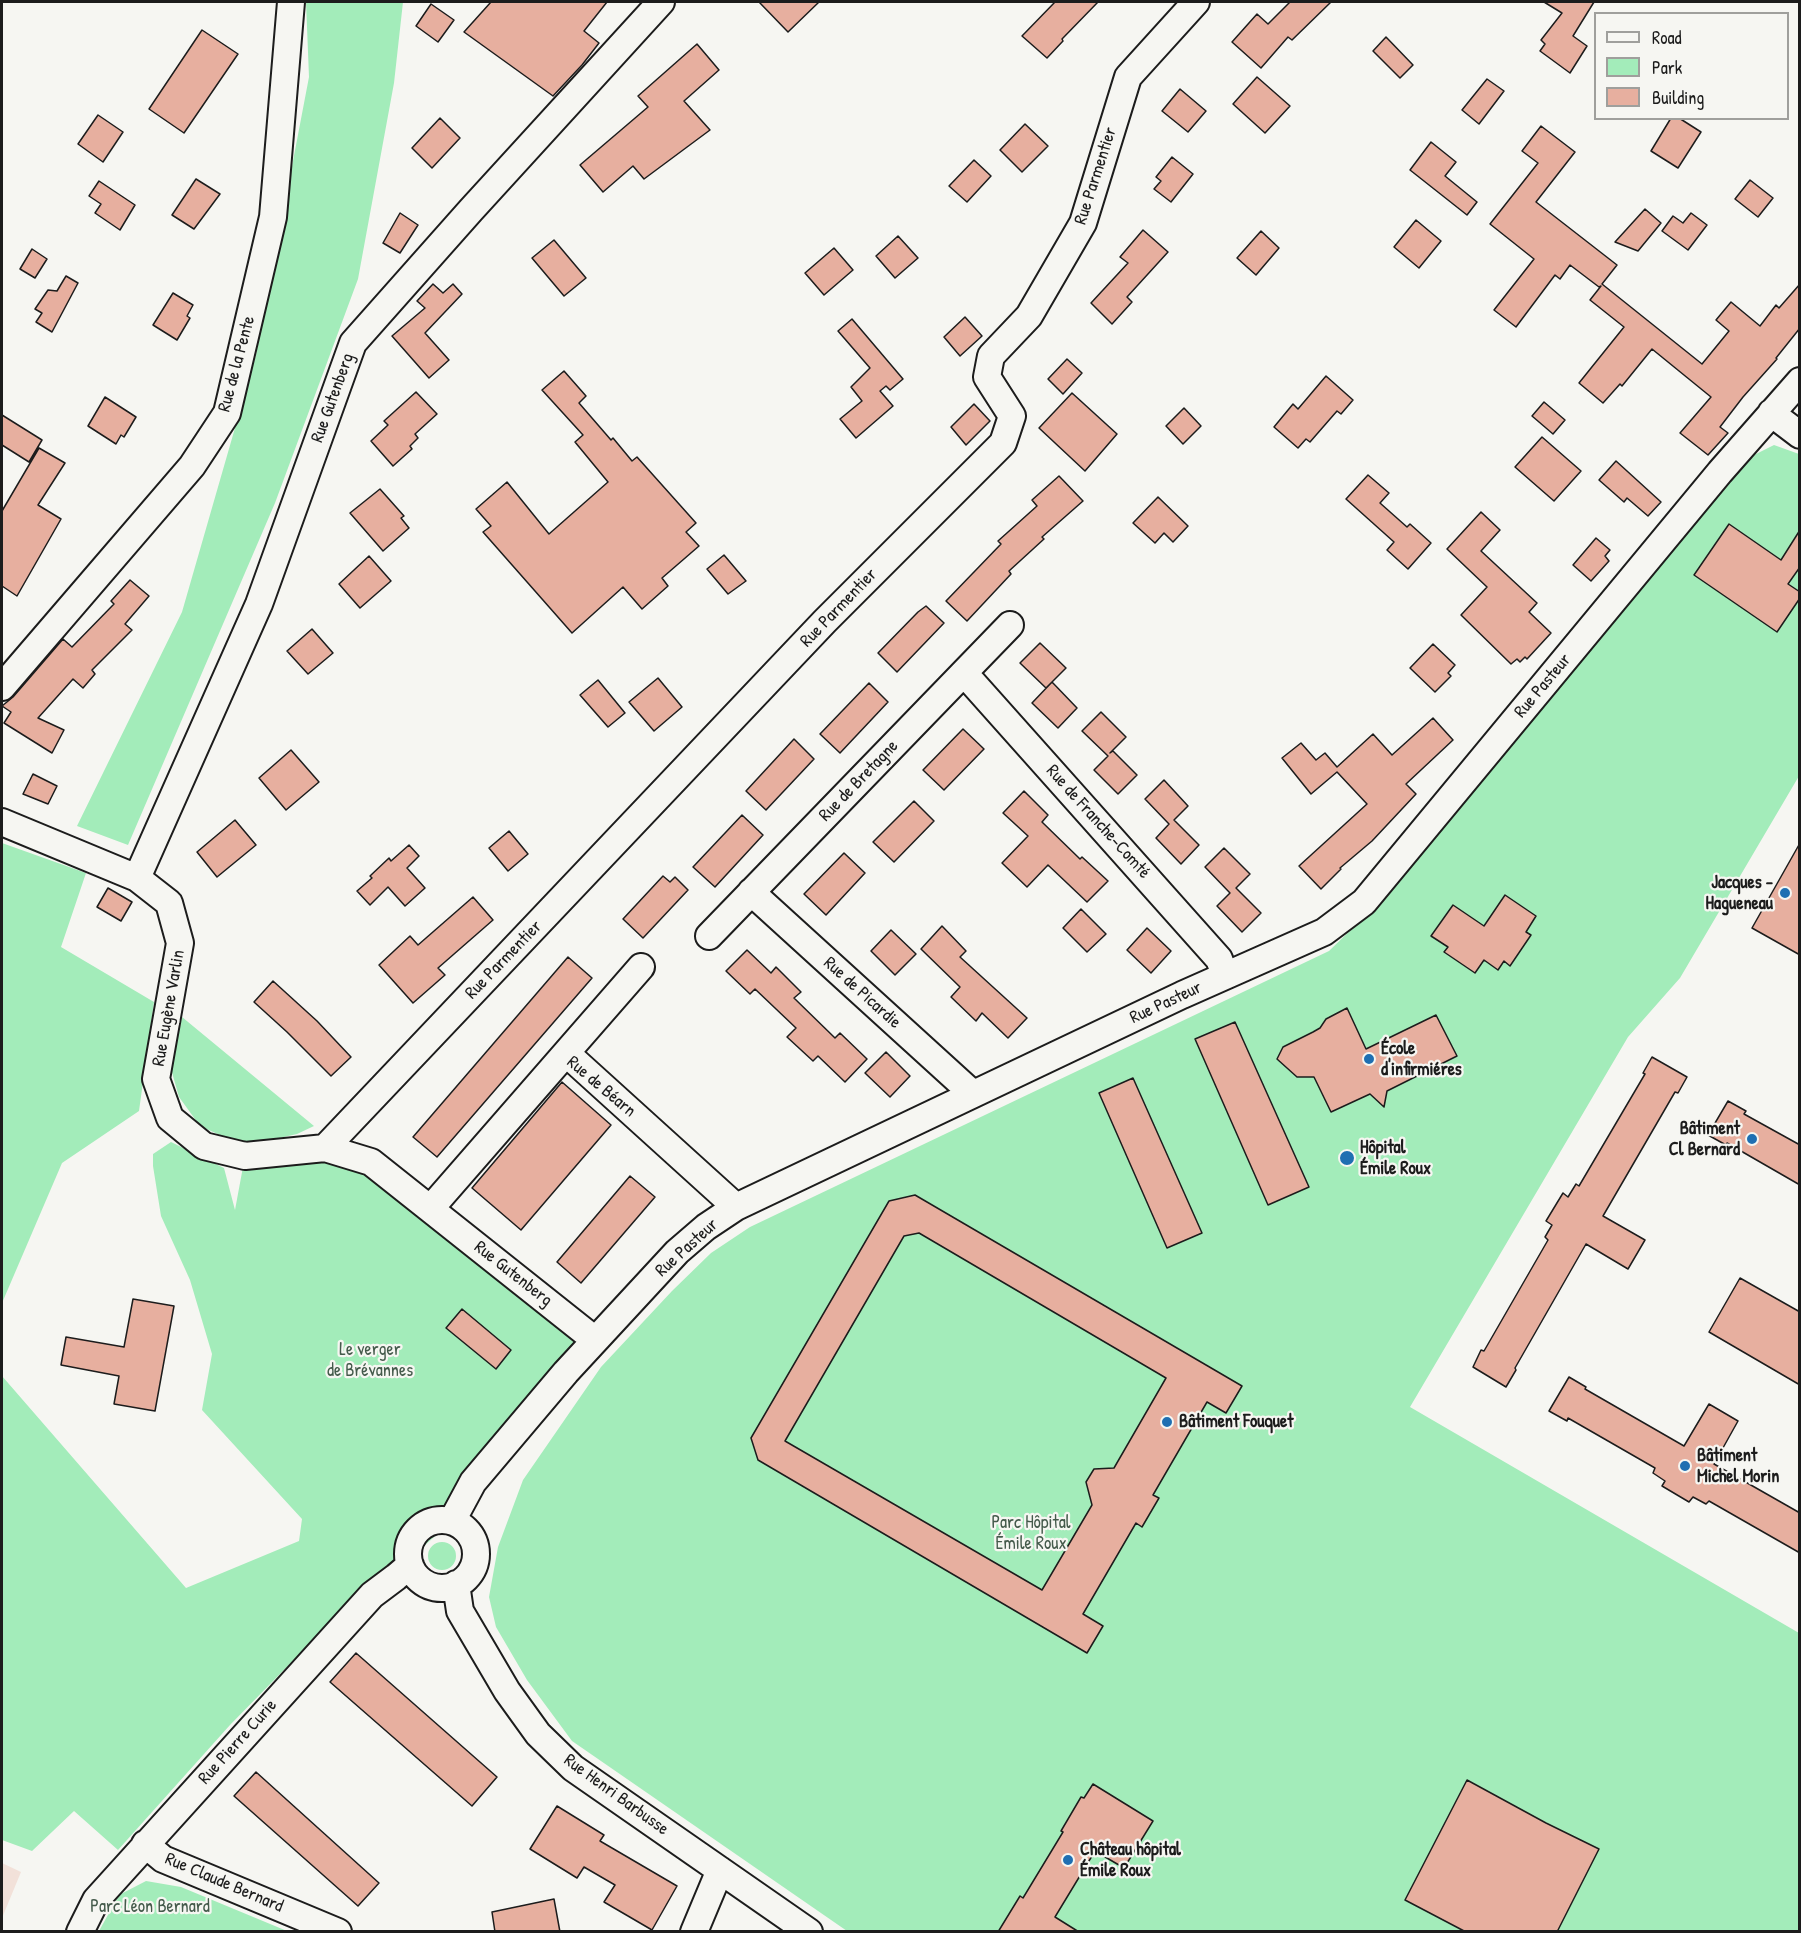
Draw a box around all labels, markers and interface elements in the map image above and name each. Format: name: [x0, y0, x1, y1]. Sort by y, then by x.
legend: [1594, 12, 1789, 120]
text: Road: [1652, 25, 1682, 50]
text: Park: [1652, 55, 1682, 80]
text: Building: [1652, 85, 1704, 110]
street label: Rue Parmentier: [1070, 125, 1122, 227]
street label: Rue de la Pente: [214, 314, 260, 414]
street label: Rue Gutenberg: [307, 350, 359, 446]
street label: Rue Parmentier: [796, 564, 882, 652]
street label: Rue Pasteur: [1510, 650, 1576, 722]
street label: Rue de Bretagne: [815, 736, 903, 826]
street label: Rue de Franche-Comté: [1041, 761, 1155, 883]
place label: Jacques - Hagueneau: [1706, 872, 1773, 914]
marker: Jacques - Hagueneau: [1778, 886, 1792, 900]
street label: Rue Parmentier: [461, 916, 547, 1004]
street label: Rue Eugène Varlin: [148, 948, 190, 1068]
street label: Rue de Picardie: [819, 953, 905, 1033]
street label: Rue Pasteur: [1127, 977, 1205, 1029]
place label: École d'infirmiéres: [1381, 1038, 1462, 1080]
street label: Rue de Béarn: [562, 1052, 640, 1122]
marker: École d'infirmiéres: [1362, 1052, 1376, 1066]
place label: Bâtiment Cl Bernard: [1669, 1118, 1740, 1160]
marker: Bâtiment Cl Bernard: [1745, 1132, 1759, 1146]
place label: Hôpital Émile Roux: [1360, 1137, 1431, 1180]
marker: Hôpital Émile Roux: [1338, 1149, 1356, 1167]
street label: Rue Pasteur: [651, 1214, 723, 1282]
street label: Rue Gutenberg: [470, 1237, 556, 1311]
park label: Le verger de Brévannes: [327, 1339, 413, 1382]
place label: Bâtiment Fouquet: [1179, 1411, 1293, 1433]
marker: Bâtiment Fouquet: [1160, 1415, 1174, 1429]
place label: Bâtiment Michel Morin: [1697, 1445, 1779, 1488]
marker: Bâtiment Michel Morin: [1678, 1459, 1692, 1473]
park label: Parc Hôpital Émile Roux: [991, 1512, 1071, 1555]
street label: Rue Pierre Curie: [194, 1695, 282, 1789]
street label: Rue Henri Barbusse: [559, 1750, 673, 1840]
place label: Château hôpital Émile Roux: [1080, 1839, 1181, 1882]
street label: Rue Claude Bernard: [162, 1848, 286, 1918]
marker: Château hôpital Émile Roux: [1061, 1853, 1075, 1867]
park label: Parc Léon Bernard: [90, 1896, 210, 1918]

